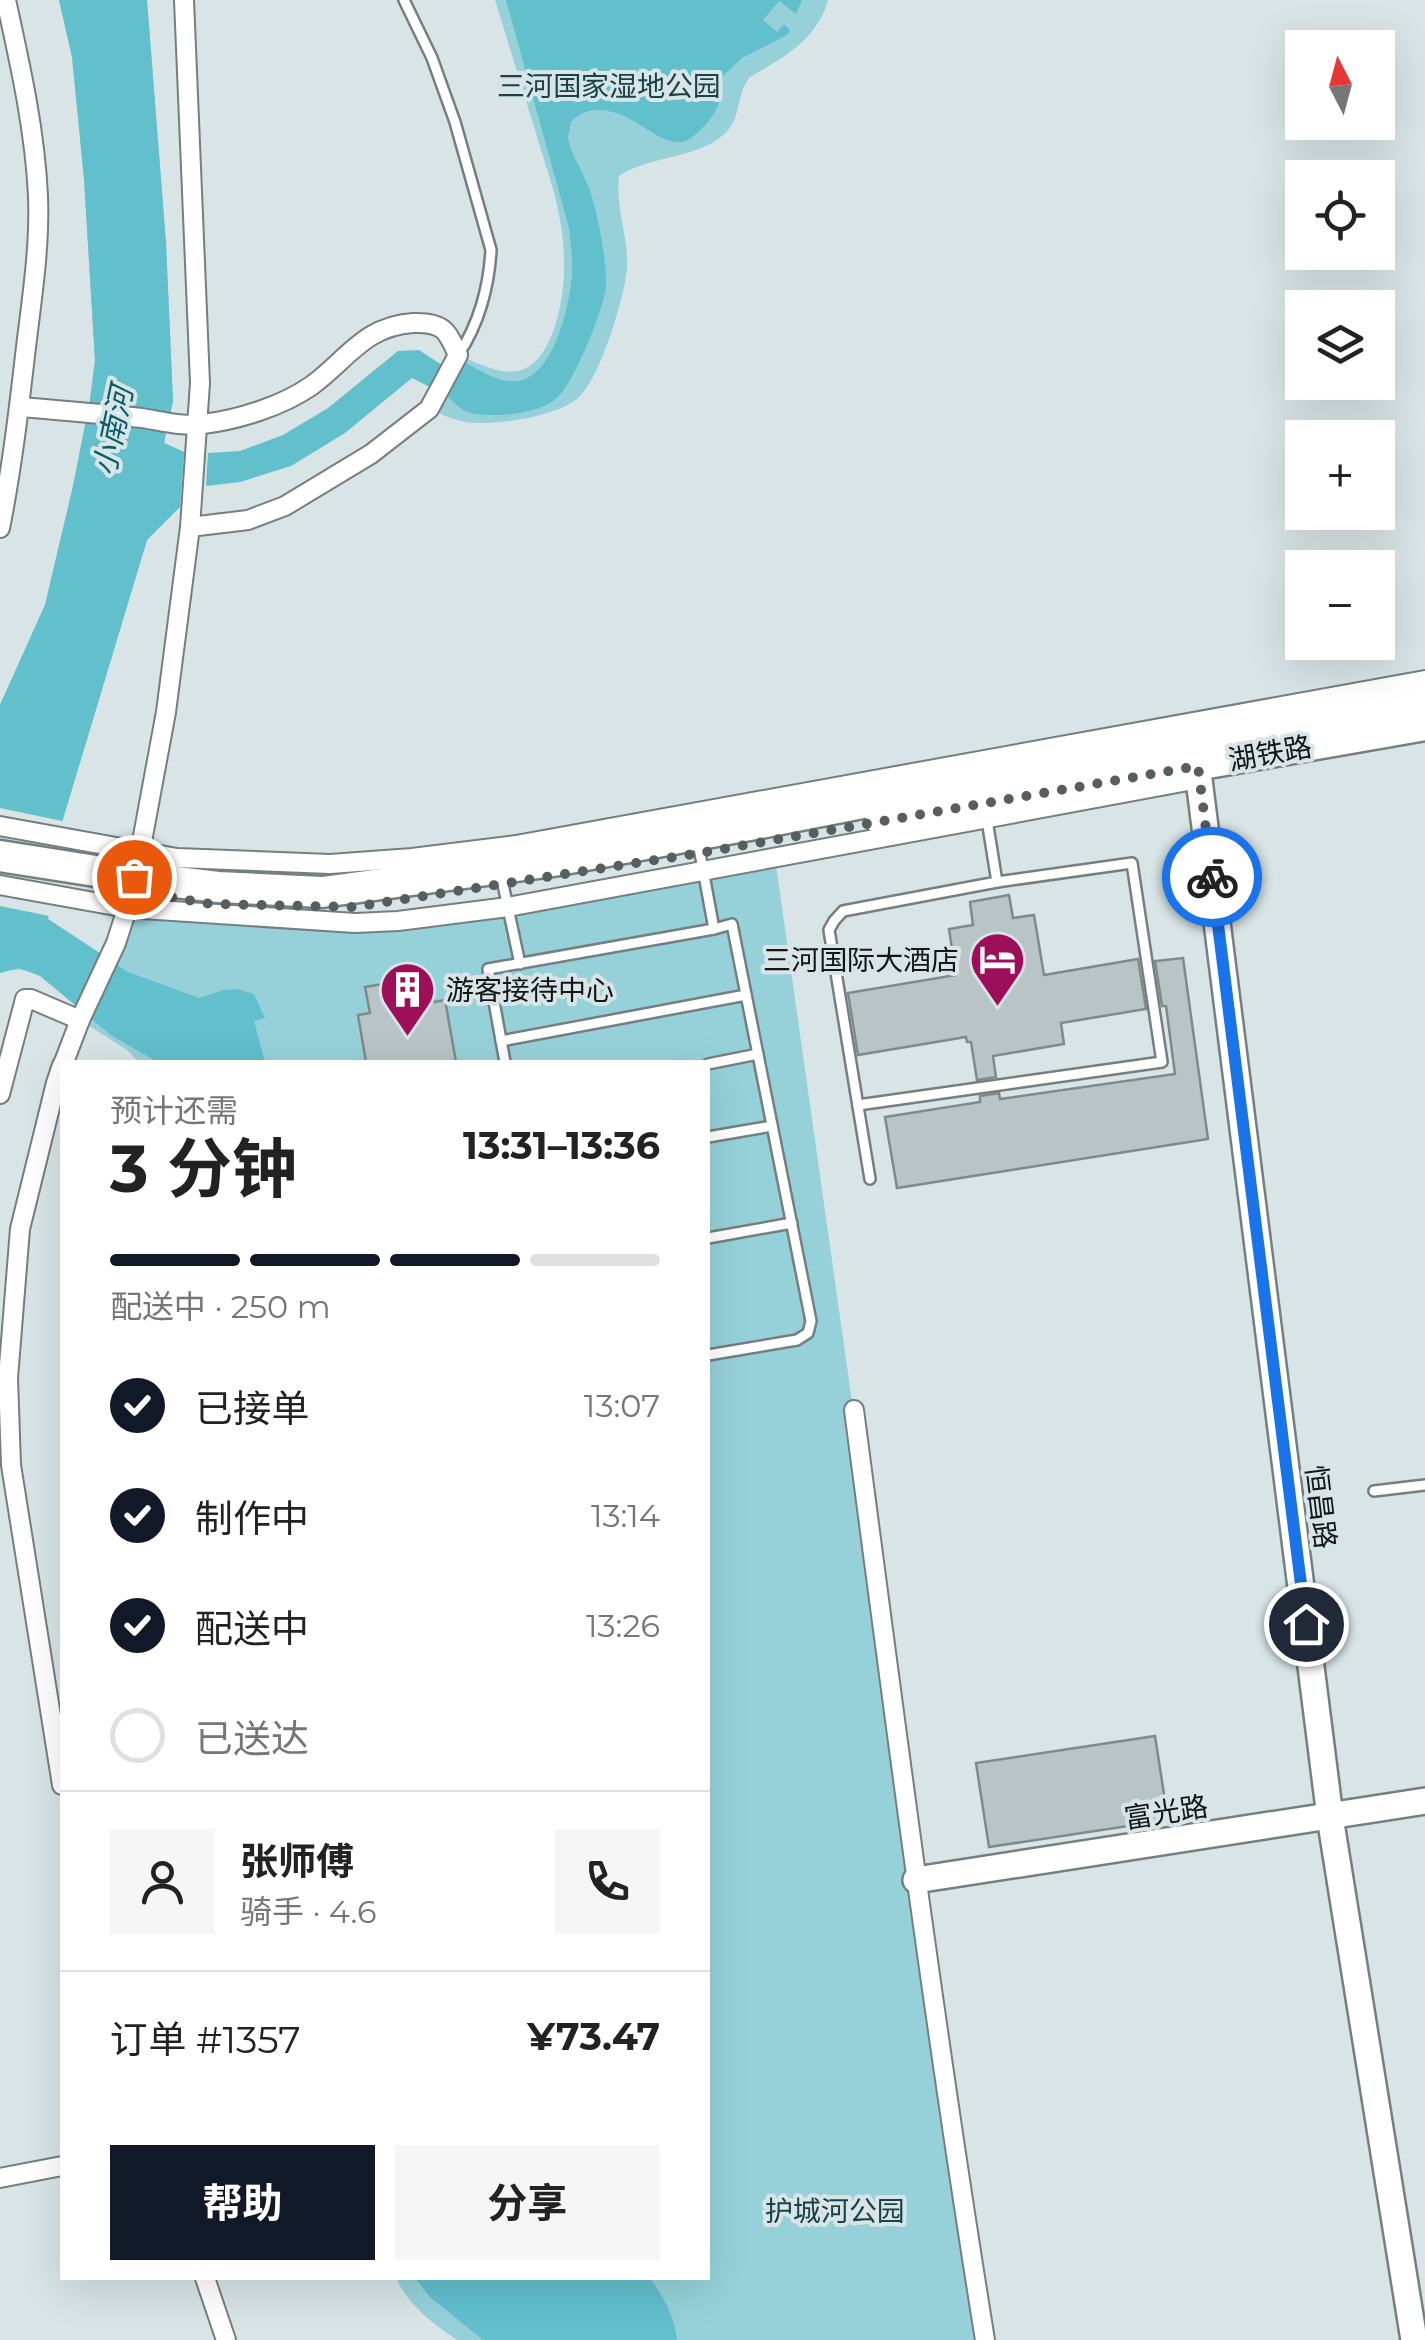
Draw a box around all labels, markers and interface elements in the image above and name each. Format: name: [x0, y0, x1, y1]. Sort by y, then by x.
north arrow: [1285, 30, 1395, 140]
map controls: [1285, 30, 1395, 660]
park label: 三河国家湿地公园: [497, 69, 721, 103]
button: locate: [1285, 160, 1395, 270]
button: layers: [1285, 290, 1395, 400]
water label: 小南河: [86, 378, 141, 479]
button: +: [1285, 420, 1395, 530]
button: −: [1285, 550, 1395, 660]
street label: 湖铁路: [1226, 729, 1314, 777]
courier: [1162, 827, 1262, 927]
pin: [92, 835, 177, 920]
icon: bag: [107, 850, 162, 905]
icon: bike: [1185, 850, 1240, 905]
hotel icon: 三河国际大酒店: [968, 930, 1028, 1009]
place label: 三河国际大酒店: [763, 943, 959, 977]
building icon: 游客接待中心: [377, 960, 437, 1039]
place label: 游客接待中心: [446, 973, 614, 1007]
text: 预计还需: [110, 1091, 238, 1130]
text: 13:31–13:36: [463, 1122, 660, 1169]
text: 3 分钟: [110, 1129, 297, 1208]
text: 配送中 · 250 m: [110, 1287, 331, 1326]
icon: check: [110, 1378, 165, 1433]
text: 已接单: [195, 1385, 309, 1432]
text: 13:07: [584, 1386, 660, 1425]
street label: 恒昌路: [1299, 1463, 1343, 1551]
icon: check: [110, 1488, 165, 1543]
text: 制作中: [195, 1495, 309, 1542]
text: 13:14: [591, 1496, 660, 1535]
pin: [1264, 1582, 1349, 1667]
icon: home: [1279, 1597, 1334, 1652]
icon: check: [110, 1598, 165, 1653]
text: 配送中: [195, 1605, 309, 1652]
text: 13:26: [586, 1606, 660, 1645]
text: 已送达: [195, 1715, 309, 1762]
street label: 富光路: [1122, 1789, 1210, 1835]
button: person: [110, 1829, 215, 1934]
button: phone: [555, 1829, 660, 1934]
text: 张师傅: [240, 1838, 354, 1885]
text: 骑手 · 4.6: [240, 1892, 377, 1931]
text: ¥73.47: [527, 2013, 660, 2060]
text: 订单 #1357: [110, 2016, 301, 2063]
button: 帮助: [110, 2145, 375, 2260]
button: 分享: [395, 2145, 660, 2260]
park label: 护城河公园: [765, 2194, 905, 2228]

